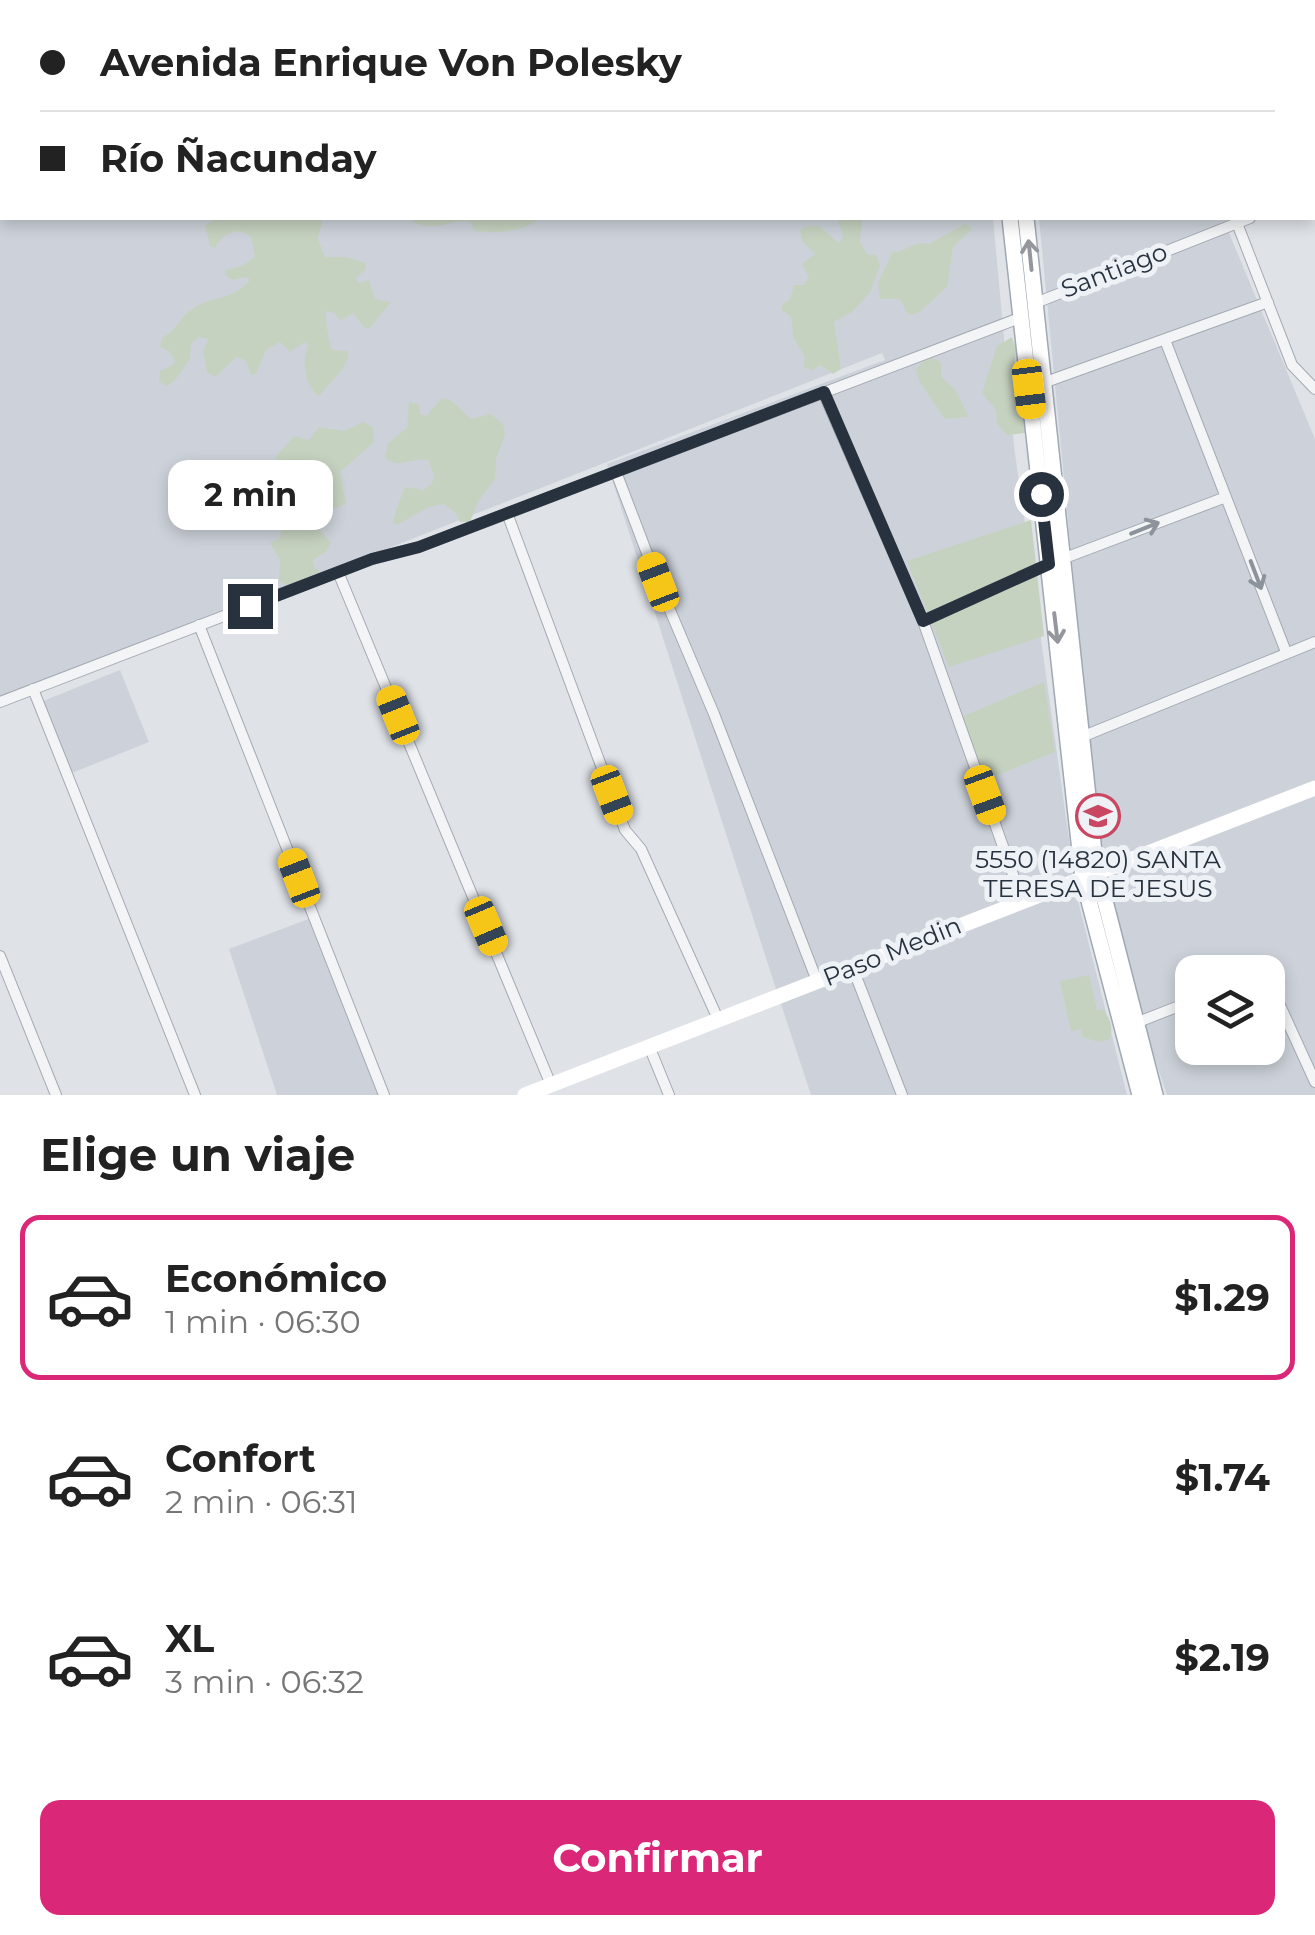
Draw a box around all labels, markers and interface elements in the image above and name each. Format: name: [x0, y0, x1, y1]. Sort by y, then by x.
text: Avenida Enrique Von Polesky: [100, 39, 682, 86]
text: Río Ñacunday: [100, 135, 376, 182]
street label: Santiago: [1057, 236, 1171, 304]
one-way arrow: [1020, 240, 1039, 272]
car: [1010, 357, 1048, 421]
callout: 2 min: [168, 461, 332, 531]
route start: [1019, 472, 1064, 517]
text: 2 min: [204, 475, 297, 514]
one-way arrow: [1129, 518, 1159, 536]
car: [633, 549, 683, 615]
one-way arrow: [1248, 558, 1266, 589]
route end: [228, 584, 273, 629]
one-way arrow: [1047, 611, 1066, 643]
car: [373, 682, 423, 748]
car: [587, 762, 637, 828]
car: [961, 762, 1009, 828]
school or university icon: 5550 (14820) SANTA TERESA DE JESUS: [1075, 793, 1121, 839]
place label: 5550 (14820) SANTA TERESA DE JESUS: [975, 844, 1221, 903]
car: [274, 845, 324, 911]
car: [460, 893, 512, 959]
street label: Paso Medin: [819, 910, 965, 992]
map controls: [1175, 955, 1285, 1065]
button: layers: [1175, 955, 1285, 1065]
text: Elige un viaje: [40, 1127, 355, 1182]
icon: car: [45, 1253, 135, 1343]
text: Económico: [165, 1255, 387, 1302]
text: $1.29: [1174, 1274, 1270, 1321]
text: 1 min · 06:30: [165, 1302, 361, 1341]
icon: car: [45, 1433, 135, 1523]
text: Confort: [165, 1435, 316, 1482]
text: $1.74: [1175, 1454, 1270, 1501]
text: 2 min · 06:31: [165, 1482, 358, 1521]
icon: car: [45, 1613, 135, 1703]
text: XL: [165, 1615, 214, 1662]
text: $2.19: [1175, 1634, 1270, 1681]
text: 3 min · 06:32: [165, 1662, 364, 1701]
button: Confirmar: [40, 1800, 1275, 1915]

